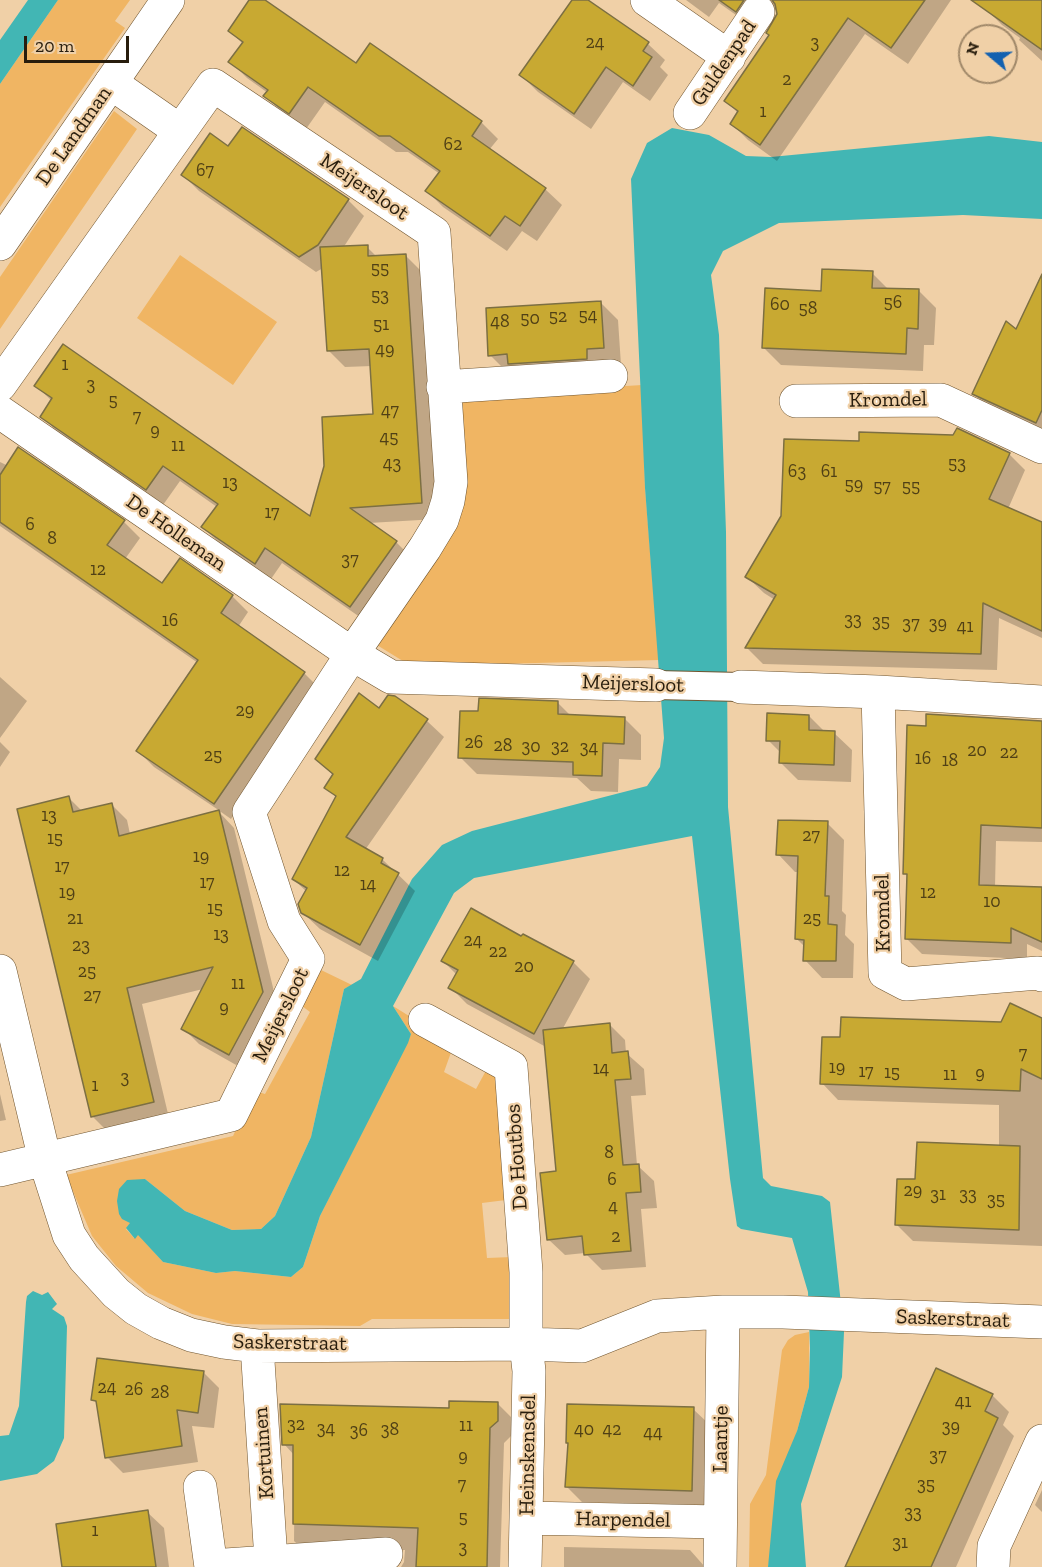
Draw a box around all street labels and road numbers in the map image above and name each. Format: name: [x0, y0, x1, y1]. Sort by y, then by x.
street label: Guldenpad: [686, 15, 762, 111]
street label: De Landman: [31, 82, 117, 190]
street label: Meijersloot: [315, 148, 413, 226]
street label: Kromdel: [849, 387, 927, 413]
street label: De Holleman: [121, 489, 231, 577]
street label: Meijersloot: [582, 670, 684, 698]
street label: Kromdel: [870, 874, 896, 952]
street label: Meijersloot: [247, 964, 315, 1066]
street label: De Houtbos: [501, 1103, 533, 1211]
street label: Saskerstraat: [896, 1304, 1010, 1334]
street label: Saskerstraat: [233, 1329, 347, 1357]
street label: Heinskensdel: [514, 1394, 542, 1516]
street label: Laantje: [708, 1405, 734, 1473]
street label: Kortuinen: [248, 1406, 280, 1500]
street label: Harpendel: [575, 1507, 671, 1533]

